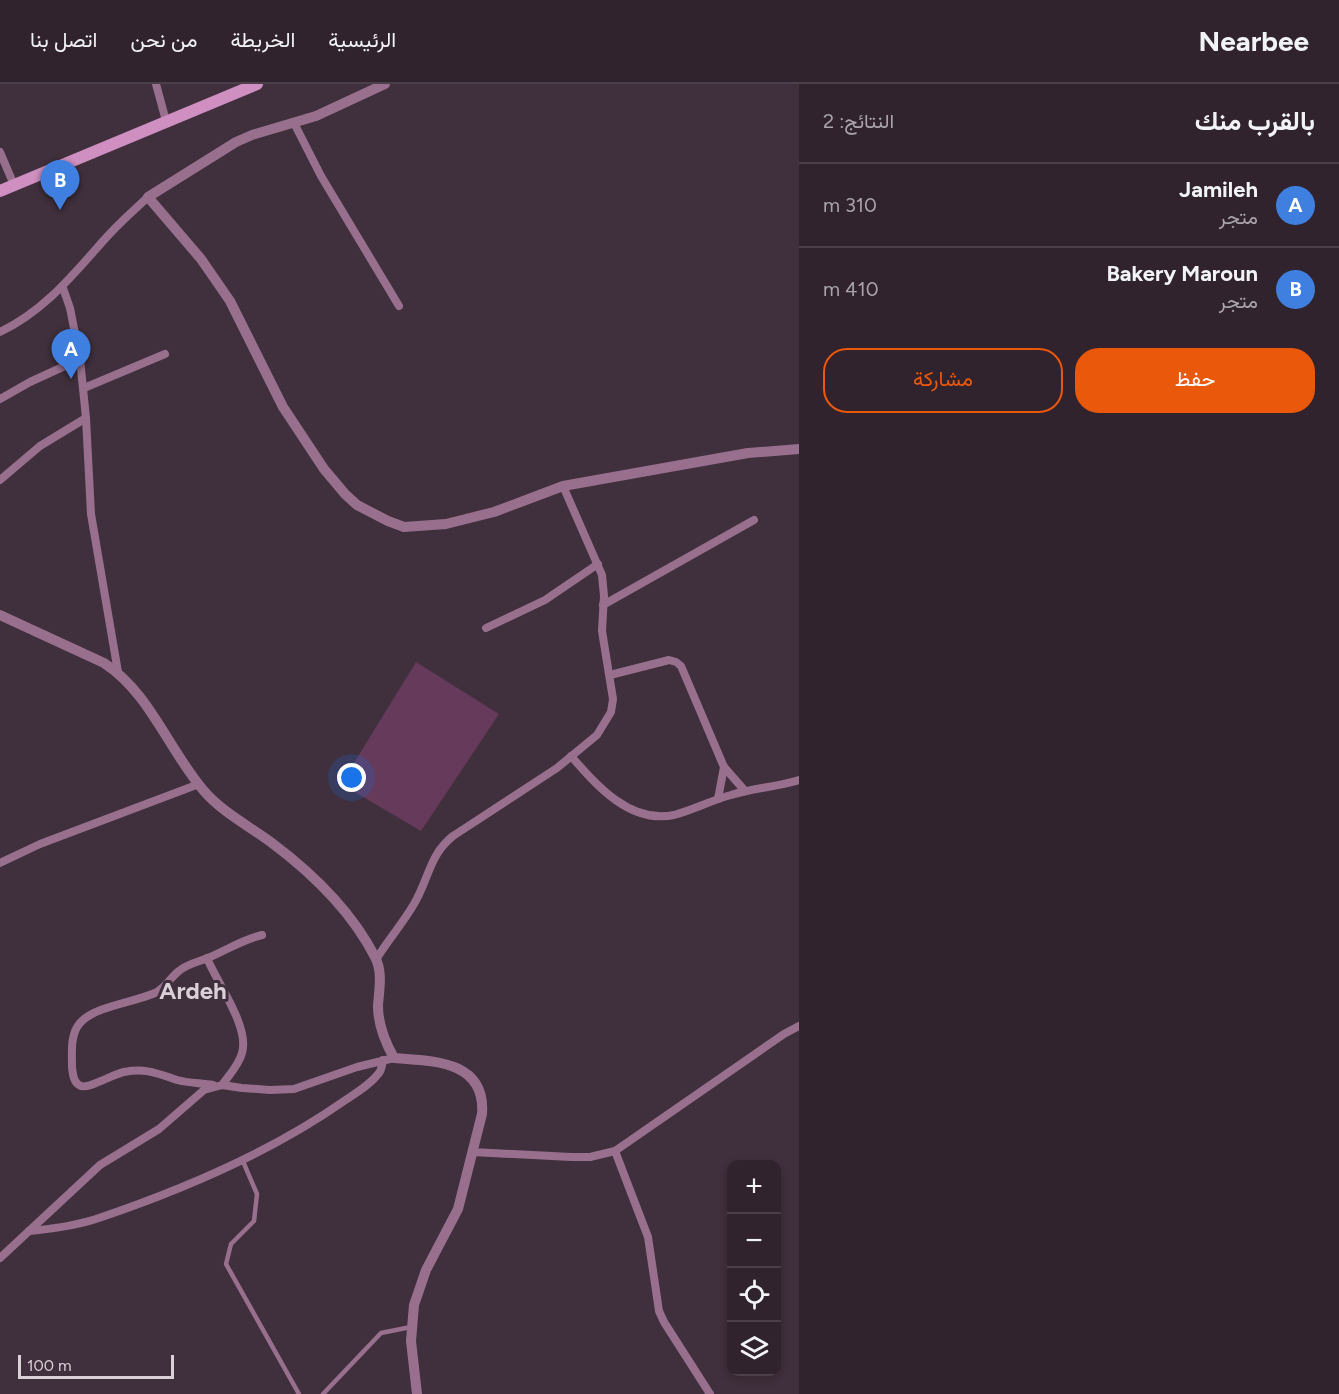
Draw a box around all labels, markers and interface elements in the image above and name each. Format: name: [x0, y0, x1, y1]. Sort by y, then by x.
text: Nearbee: [1199, 24, 1309, 58]
text: اتصل بنا: [30, 27, 97, 52]
text: من نحن: [130, 27, 197, 52]
text: الخريطة: [230, 27, 295, 52]
text: الرئيسية: [328, 27, 396, 52]
text: بالقرب منك: [1195, 105, 1315, 137]
text: النتائج: 2: [823, 109, 894, 133]
pin: B: [40, 160, 80, 210]
text: Jamileh: [1179, 176, 1258, 203]
text: 310 m: [823, 193, 877, 217]
text: A: [1288, 193, 1303, 217]
text: متجر: [1219, 205, 1258, 229]
text: Bakery Maroun: [1106, 260, 1258, 287]
text: 410 m: [823, 277, 878, 301]
text: B: [1289, 277, 1302, 301]
text: متجر: [1219, 289, 1258, 313]
pin: A: [52, 330, 90, 379]
button: مشاركة: [823, 348, 1063, 413]
button: حفظ: [1075, 348, 1315, 413]
your location: [337, 763, 366, 792]
district label: Ardeh: [159, 976, 227, 1005]
map controls: [727, 1160, 781, 1376]
button: +: [727, 1160, 781, 1214]
button: −: [727, 1214, 781, 1268]
button: locate: [727, 1268, 781, 1322]
button: layers: [727, 1322, 781, 1376]
scale bar: [18, 1352, 174, 1380]
text: 100 m: [27, 1356, 72, 1375]

